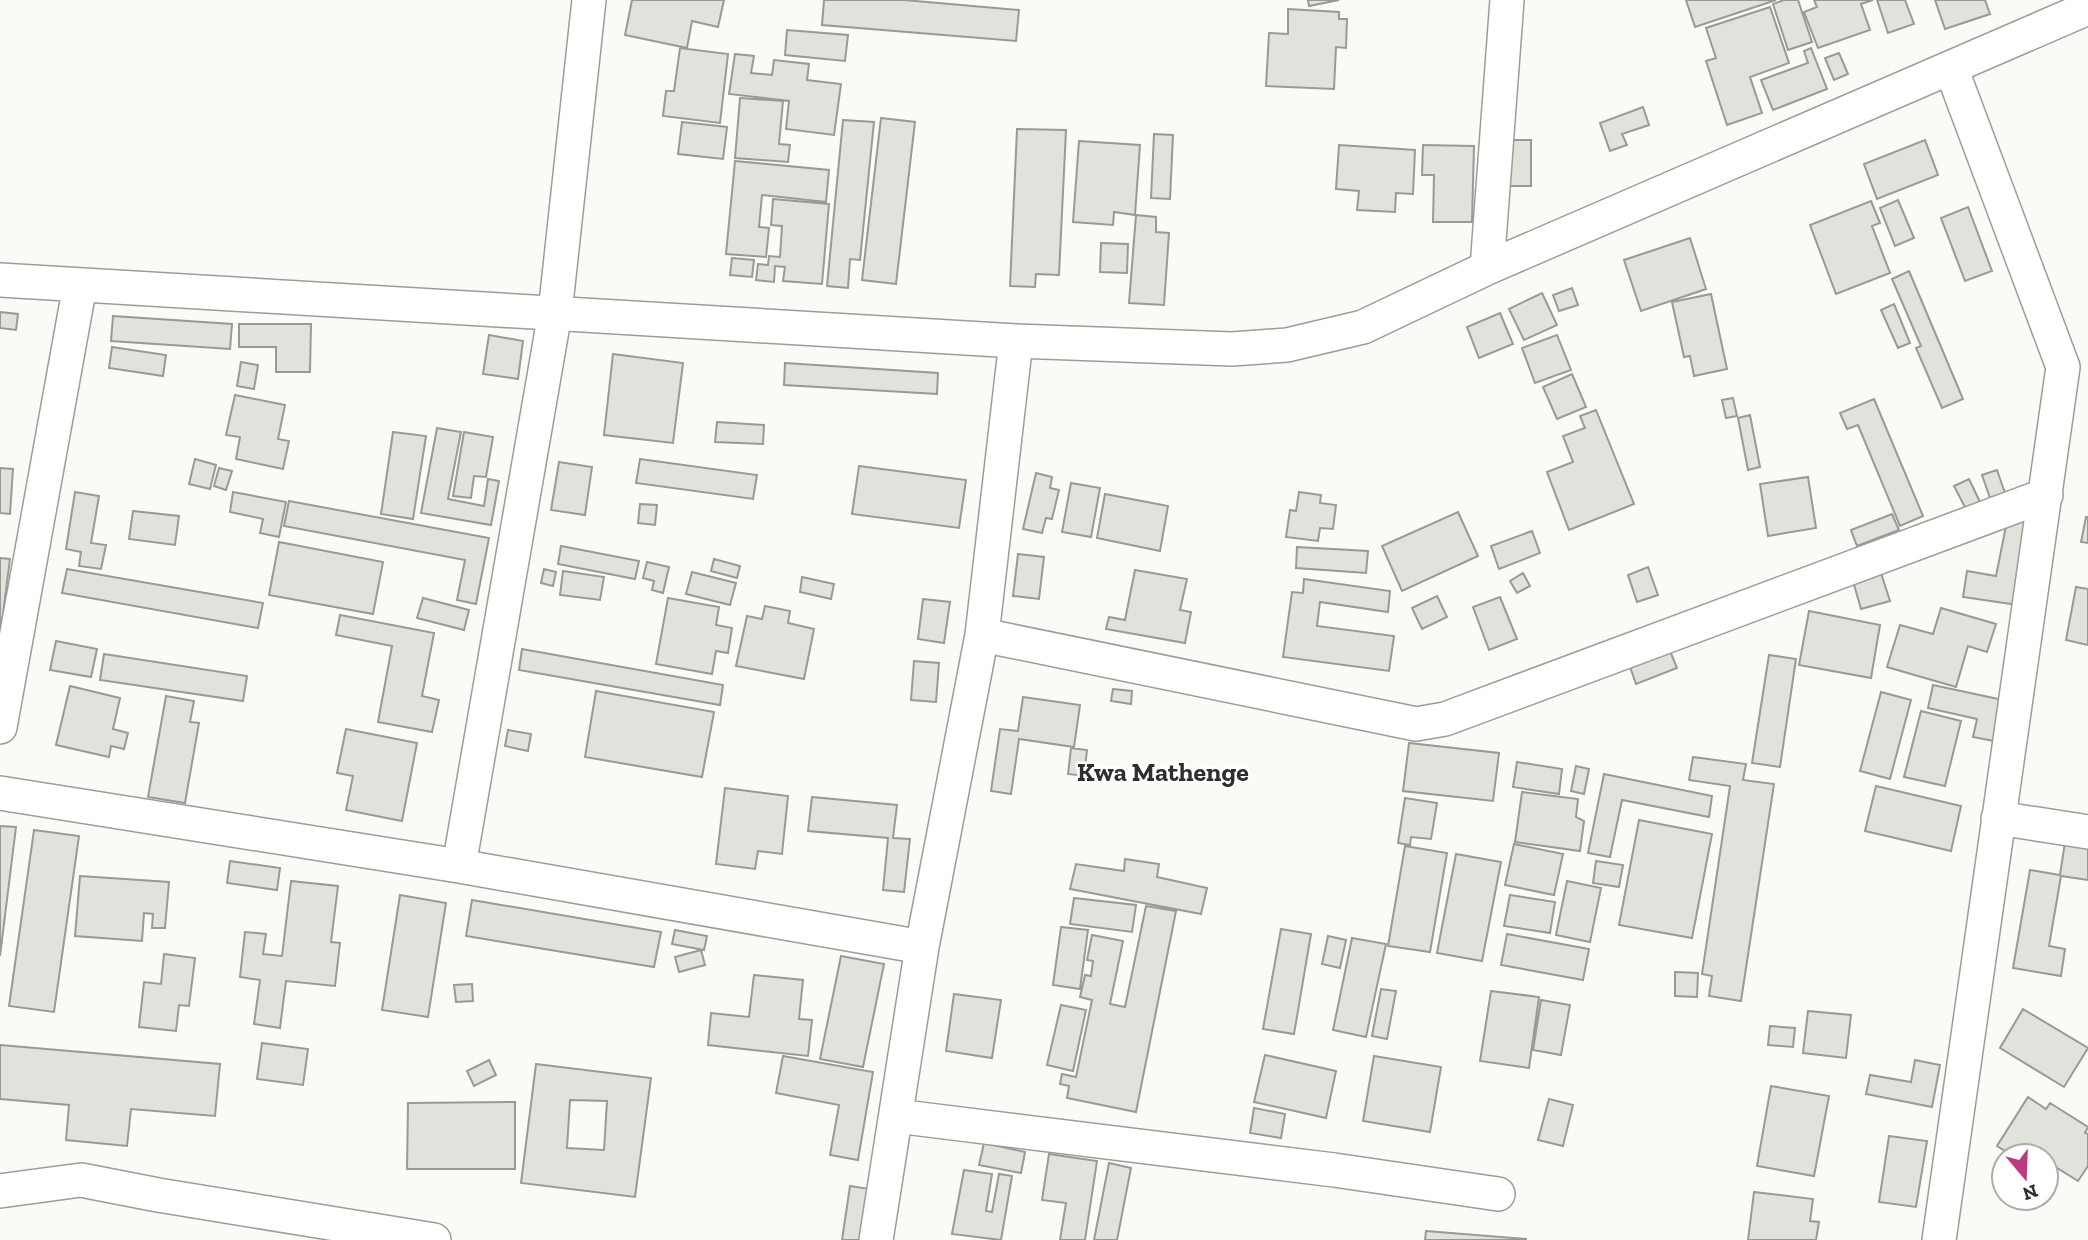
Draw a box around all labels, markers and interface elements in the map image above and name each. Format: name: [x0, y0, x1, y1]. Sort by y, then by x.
district label: Kwa Mathenge: [1077, 756, 1249, 788]
north arrow: [1990, 1142, 2060, 1212]
text: N: [2020, 1179, 2041, 1206]

